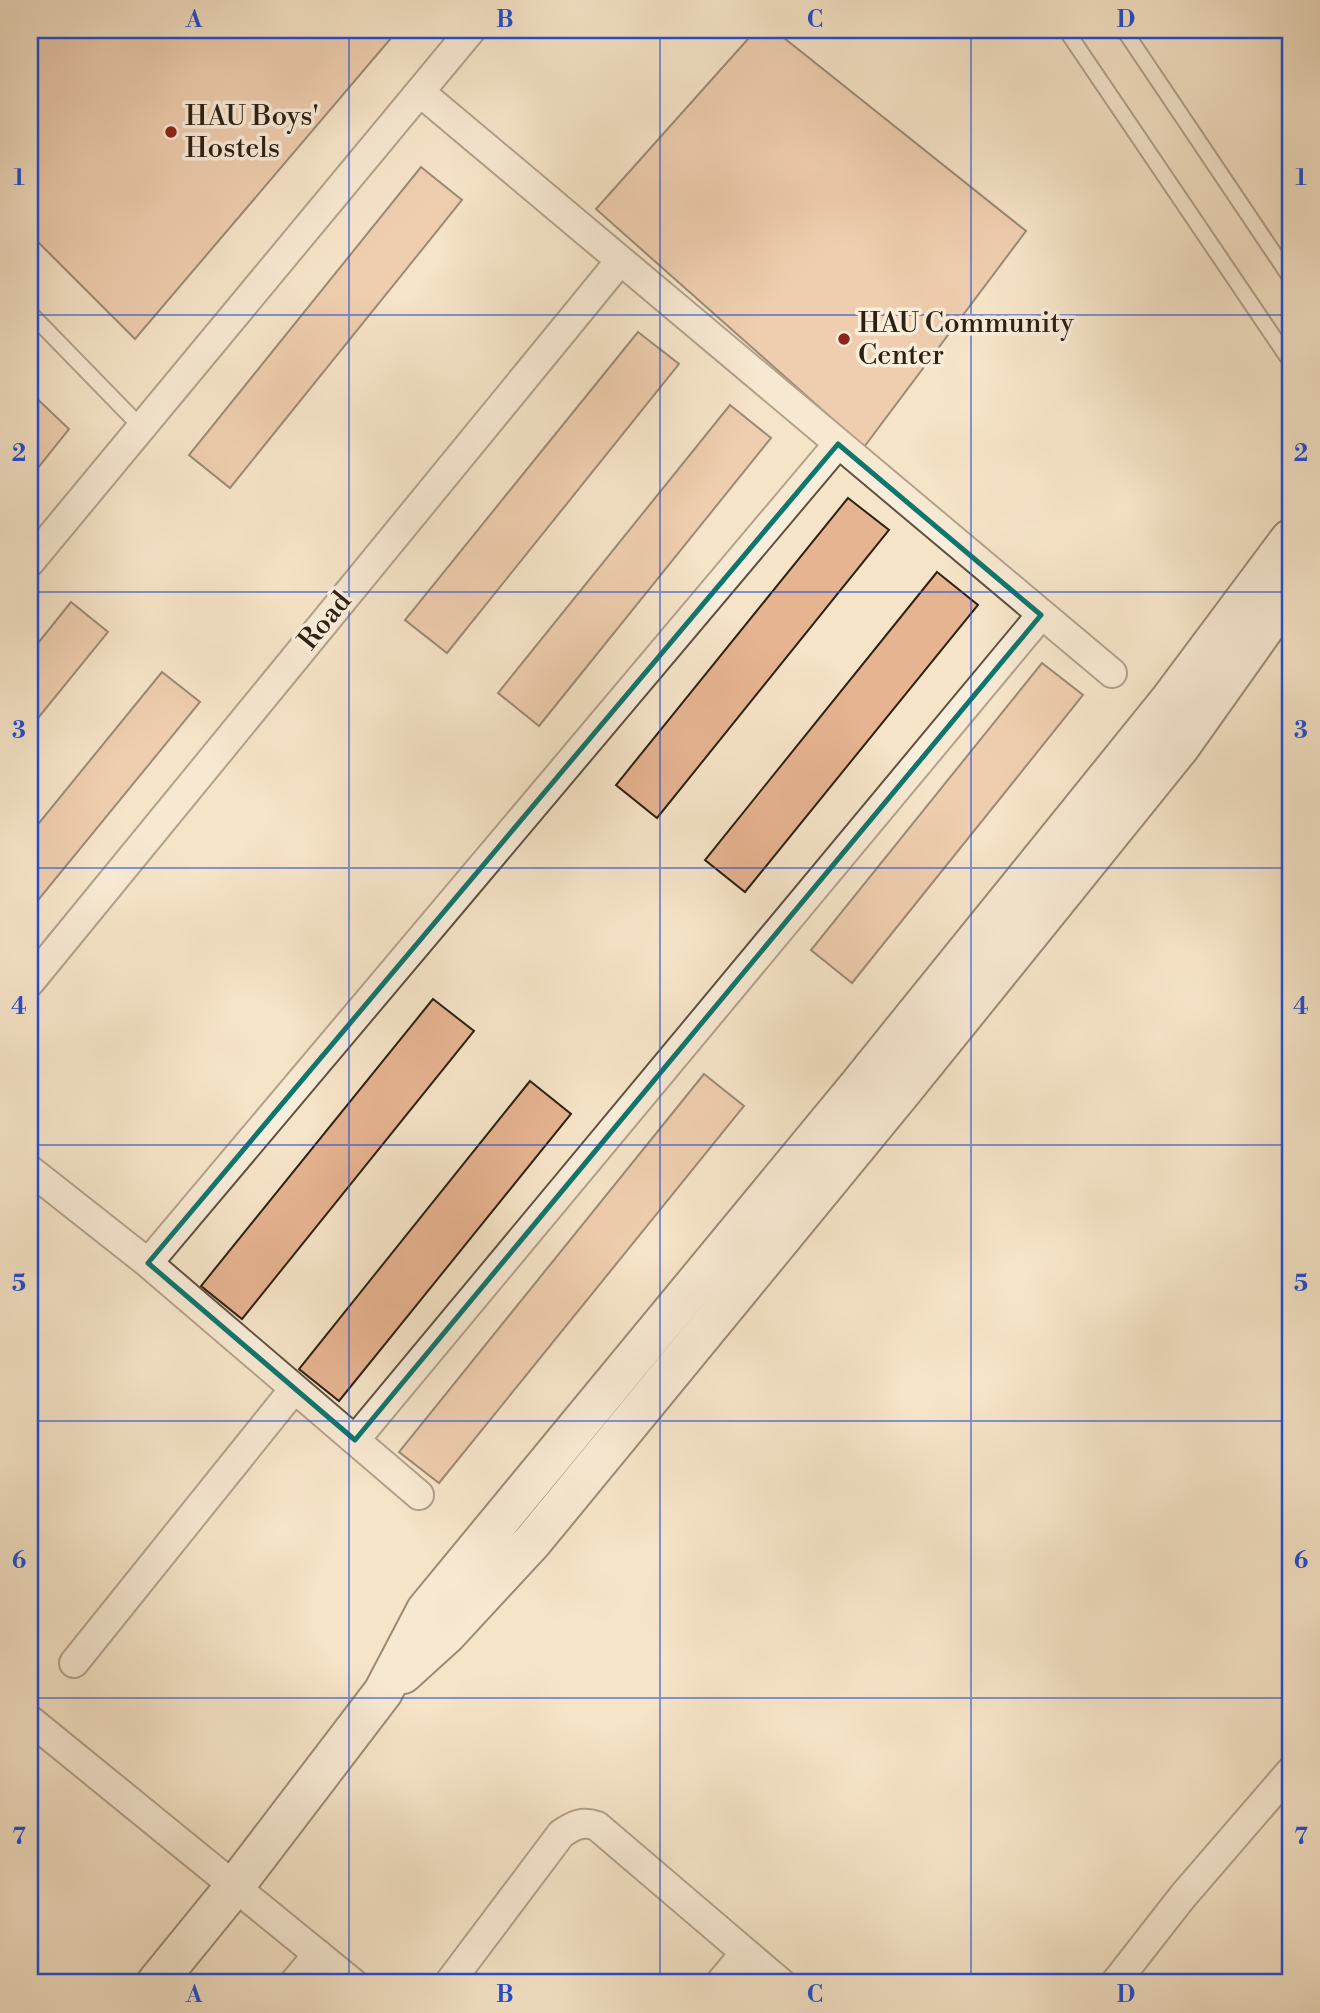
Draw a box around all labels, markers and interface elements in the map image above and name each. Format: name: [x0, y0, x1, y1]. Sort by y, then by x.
text: A: [185, 6, 203, 34]
text: B: [496, 6, 514, 34]
text: C: [807, 6, 823, 34]
text: D: [1117, 6, 1135, 34]
place label: HAU Boys' Hostels: [185, 99, 319, 166]
marker: HAU Boys' Hostels: [163, 124, 179, 140]
text: 1: [13, 164, 25, 192]
text: 1: [1295, 164, 1307, 192]
place label: HAU Community Center: [858, 306, 1074, 373]
marker: HAU Community Center: [836, 331, 852, 347]
text: 2: [12, 440, 26, 468]
text: 2: [1294, 440, 1308, 468]
street label: Road: [291, 585, 359, 657]
text: 3: [12, 717, 26, 745]
text: 3: [1294, 717, 1308, 745]
text: 4: [11, 993, 27, 1021]
text: 4: [1293, 993, 1309, 1021]
text: 5: [12, 1270, 26, 1298]
text: 5: [1294, 1270, 1308, 1298]
text: 6: [12, 1547, 26, 1575]
text: 6: [1294, 1547, 1308, 1575]
text: 7: [12, 1823, 26, 1851]
text: 7: [1294, 1823, 1308, 1851]
text: A: [185, 1981, 203, 2009]
text: B: [496, 1981, 514, 2009]
text: C: [807, 1981, 823, 2009]
text: D: [1117, 1981, 1135, 2009]

